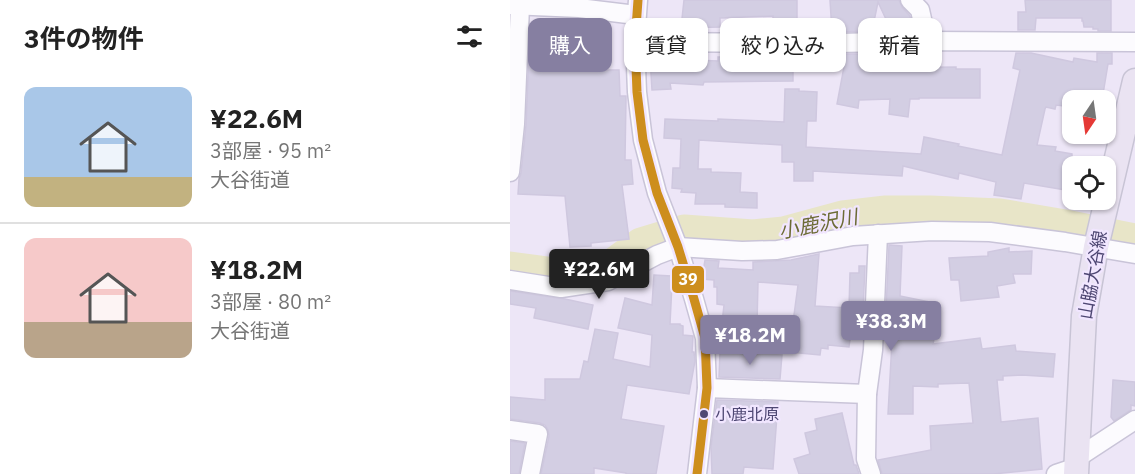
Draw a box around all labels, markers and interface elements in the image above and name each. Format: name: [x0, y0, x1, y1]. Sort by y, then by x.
chip: 購入: [528, 18, 612, 72]
chip: 賃貸: [624, 18, 708, 72]
chip: 絞り込み: [720, 18, 846, 72]
chip: 新着: [858, 18, 942, 72]
icon: filters: [453, 20, 486, 53]
text: 3件の物件: [24, 21, 144, 55]
north arrow: [1062, 90, 1116, 144]
map controls: [1062, 90, 1116, 210]
text: ¥22.6M: [210, 101, 303, 135]
icon: home: [72, 111, 144, 183]
text: 3部屋 · 95 m²: [210, 137, 331, 164]
button: locate: [1062, 156, 1116, 210]
text: 大谷街道: [210, 166, 290, 193]
water label: 小鹿沢川: [776, 202, 862, 244]
street label: 山脇大谷線: [1073, 229, 1112, 321]
pin: ¥22.6M: [550, 249, 648, 300]
text: ¥18.2M: [210, 252, 303, 286]
text: ¥22.6M: [563, 255, 635, 282]
icon: home: [72, 262, 144, 334]
line badge: 39: [671, 265, 705, 294]
text: 39: [678, 269, 698, 289]
text: 3部屋 · 80 m²: [210, 288, 331, 315]
pin: ¥38.3M: [842, 301, 940, 352]
text: ¥38.3M: [855, 307, 927, 334]
pin: ¥18.2M: [701, 315, 799, 366]
text: 大谷街道: [210, 317, 290, 344]
text: ¥18.2M: [714, 321, 786, 348]
place label: 小鹿北原: [715, 404, 779, 424]
marker: 小鹿北原: [698, 408, 710, 420]

